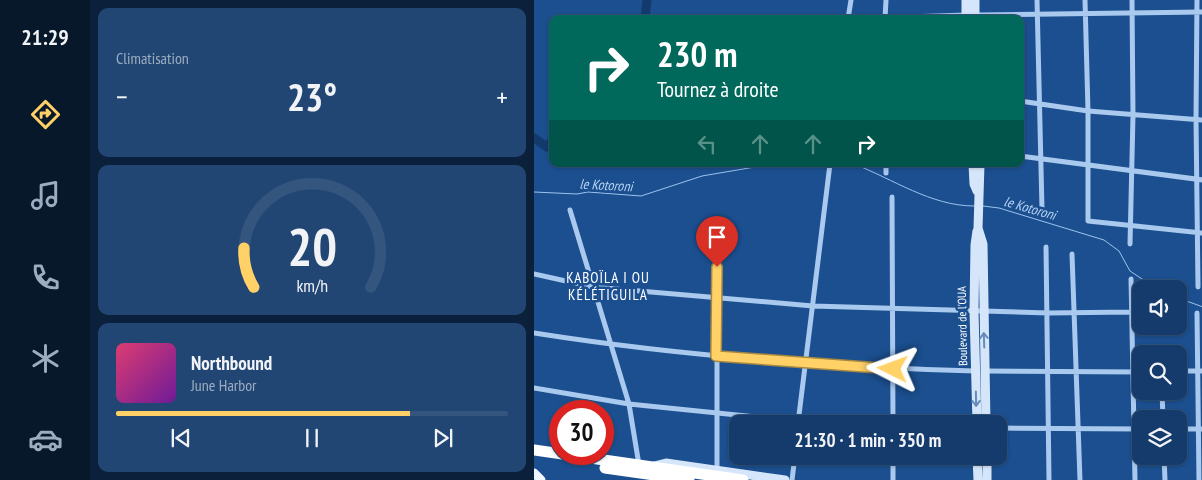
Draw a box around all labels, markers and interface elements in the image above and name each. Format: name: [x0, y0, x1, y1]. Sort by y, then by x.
text: 21:29: [21, 23, 69, 51]
text: 230 m: [657, 31, 738, 77]
icon: right: [574, 35, 639, 100]
text: Climatisation: [116, 48, 189, 68]
text: 23°: [287, 72, 337, 121]
text: Tournez à droite: [657, 75, 779, 103]
text: −: [116, 78, 128, 115]
text: +: [496, 78, 508, 115]
icon: directions: [28, 97, 63, 132]
icon: left: [693, 130, 721, 158]
icon: ahead: [746, 130, 774, 158]
icon: ahead: [799, 130, 827, 158]
icon: right: [852, 130, 880, 158]
water label: le Kotoroni: [579, 175, 635, 195]
icon: music: [28, 178, 63, 213]
water label: le Kotoroni: [1002, 192, 1060, 225]
text: 20: [287, 213, 337, 280]
pin: [696, 216, 738, 267]
icon: arrive: [703, 223, 731, 251]
icon: phone: [28, 260, 63, 295]
district label: KABOÏLA I OU KÉLÉTIGUILA: [566, 268, 650, 304]
text: km/h: [296, 274, 328, 297]
map controls: [1132, 280, 1187, 465]
button: sound: [1132, 280, 1187, 335]
street label: Boulevard de l'OUA: [954, 286, 970, 366]
one-way arrow: [979, 332, 988, 348]
icon: climate: [28, 341, 63, 376]
position arrow: [866, 342, 918, 394]
button: search: [1132, 345, 1187, 400]
text: Northbound: [191, 351, 272, 375]
text: June Harbor: [191, 375, 256, 395]
one-way arrow: [971, 390, 981, 407]
speed limit sign: 30: [549, 400, 614, 465]
button: layers: [1132, 410, 1187, 465]
icon: car: [28, 422, 63, 457]
icon: previous: [167, 424, 195, 452]
icon: pause: [298, 424, 326, 452]
icon: next: [429, 424, 457, 452]
text: 21:30 · 1 min · 350 m: [795, 428, 941, 452]

